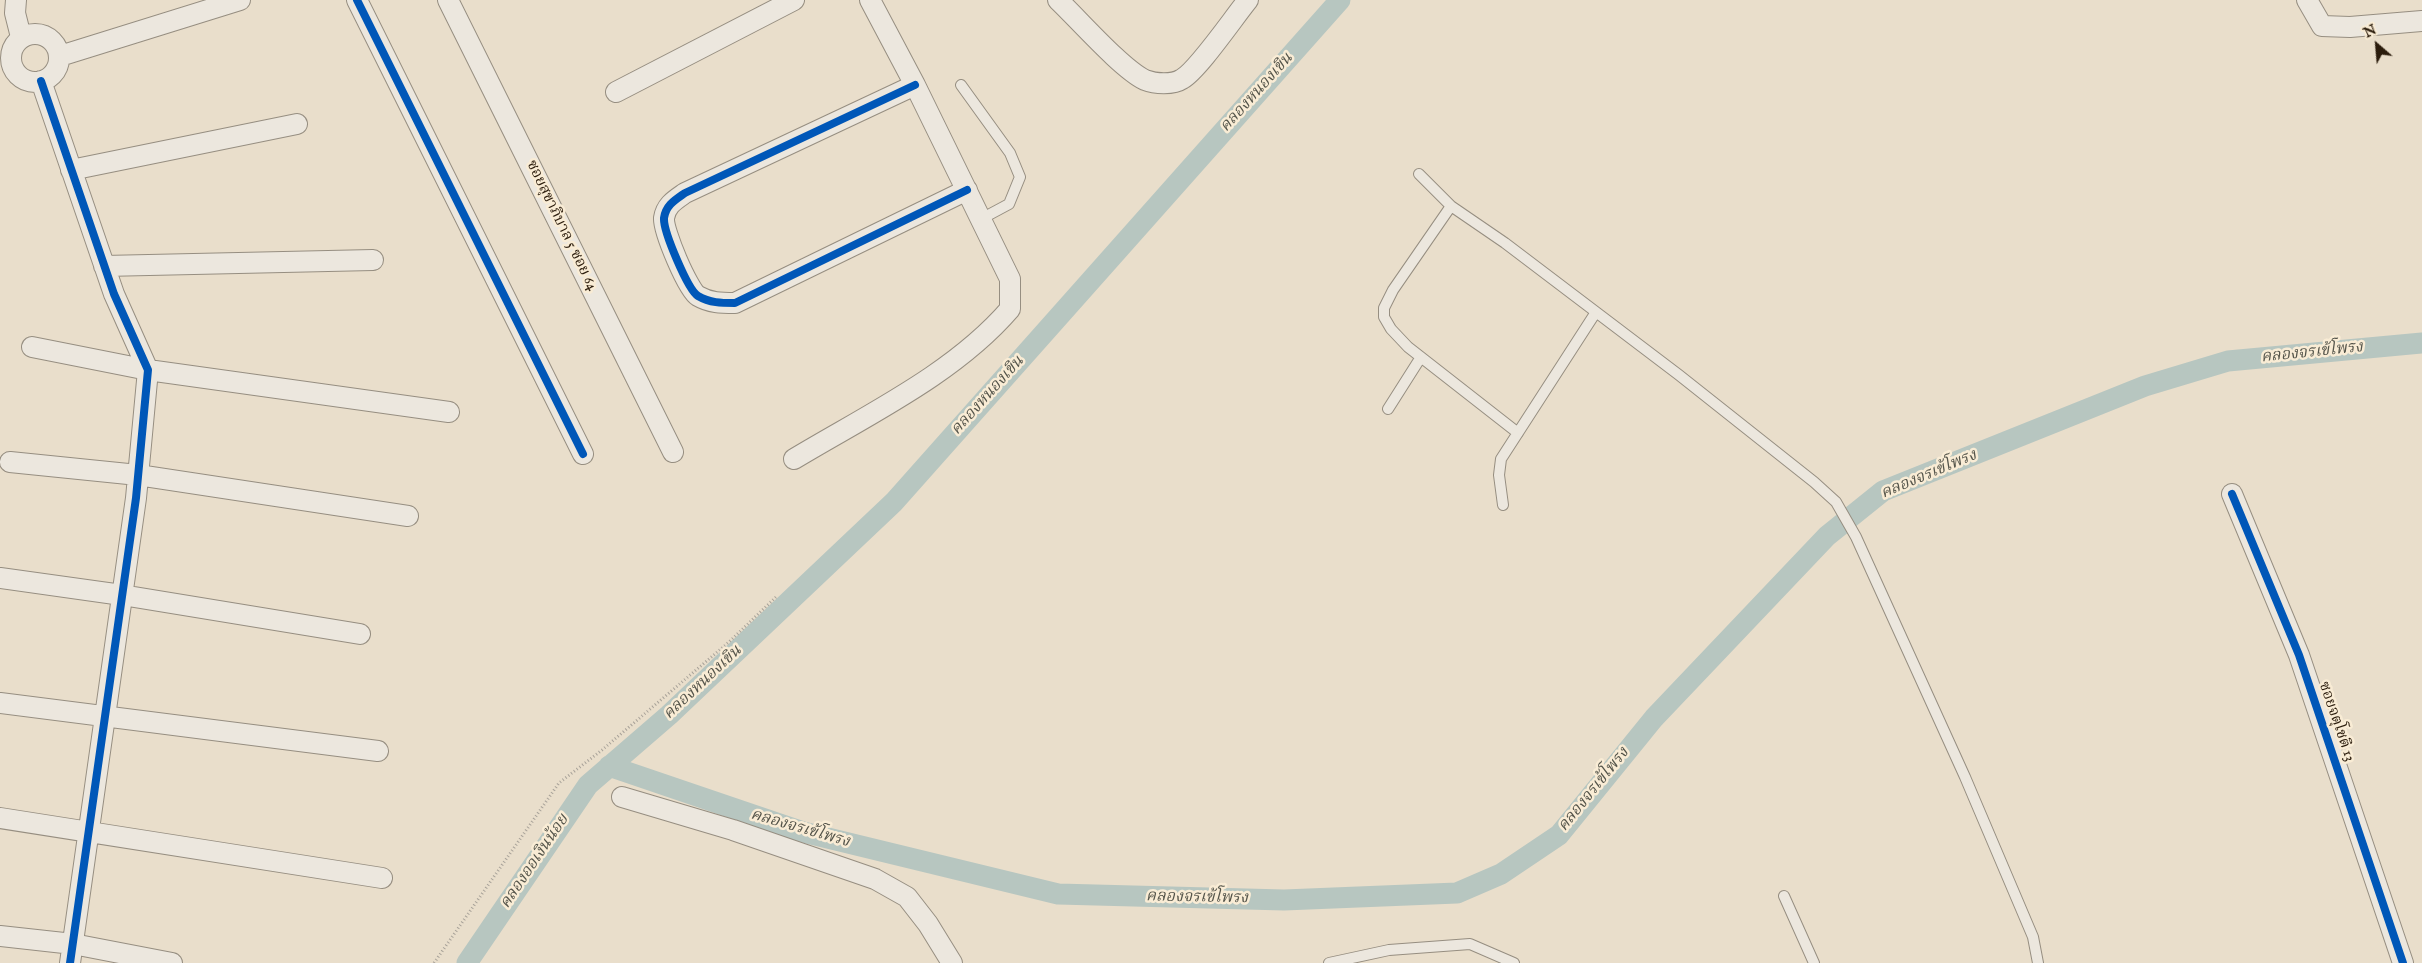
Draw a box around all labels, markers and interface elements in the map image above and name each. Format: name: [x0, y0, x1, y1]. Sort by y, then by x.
north arrow: [2352, 20, 2402, 70]
text: N: [2361, 21, 2380, 42]
water label: คลองหนองเขิน: [1216, 49, 1298, 137]
street label: ซอยสุขาภิบาล 5 ซอย 64: [522, 158, 600, 294]
water label: คลองจรเข้โพรง: [2260, 338, 2364, 368]
water label: คลองหนองเขิน: [947, 352, 1029, 440]
water label: คลองจรเข้โพรง: [1878, 446, 1980, 504]
water label: คลองหนองเขิน: [660, 642, 746, 724]
street label: ซอยจตุโชติ 13: [2314, 680, 2358, 764]
water label: คลองจรเข้โพรง: [1554, 744, 1634, 836]
water label: คลองจรเข้โพรง: [748, 806, 852, 852]
water label: คลองออเงินน้อย: [497, 811, 573, 913]
water label: คลองจรเข้โพรง: [1146, 888, 1248, 908]

